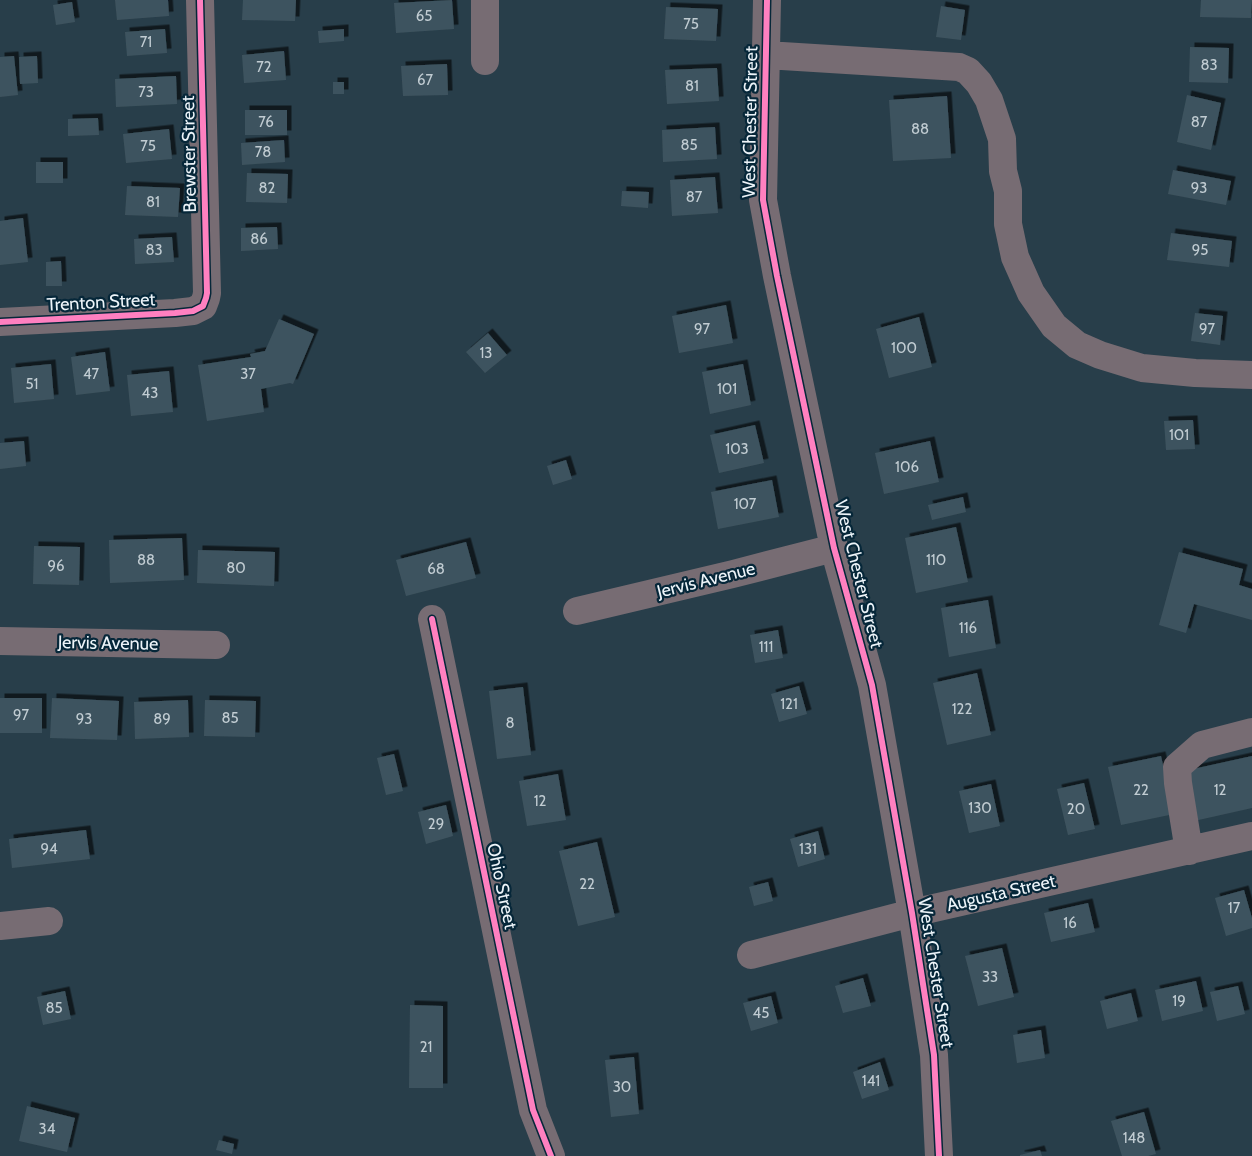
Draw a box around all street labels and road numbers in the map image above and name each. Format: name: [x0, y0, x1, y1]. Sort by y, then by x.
street label: West Chester Street: [738, 46, 762, 198]
street label: Brewster Street: [177, 95, 201, 213]
street label: Trenton Street: [46, 288, 156, 316]
street label: West Chester Street: [830, 498, 888, 650]
street label: Jervis Avenue: [654, 557, 757, 603]
street label: Jervis Avenue: [57, 631, 158, 655]
street label: Ohio Street: [482, 841, 522, 931]
street label: Augusta Street: [944, 870, 1058, 916]
street label: West Chester Street: [913, 896, 959, 1050]

